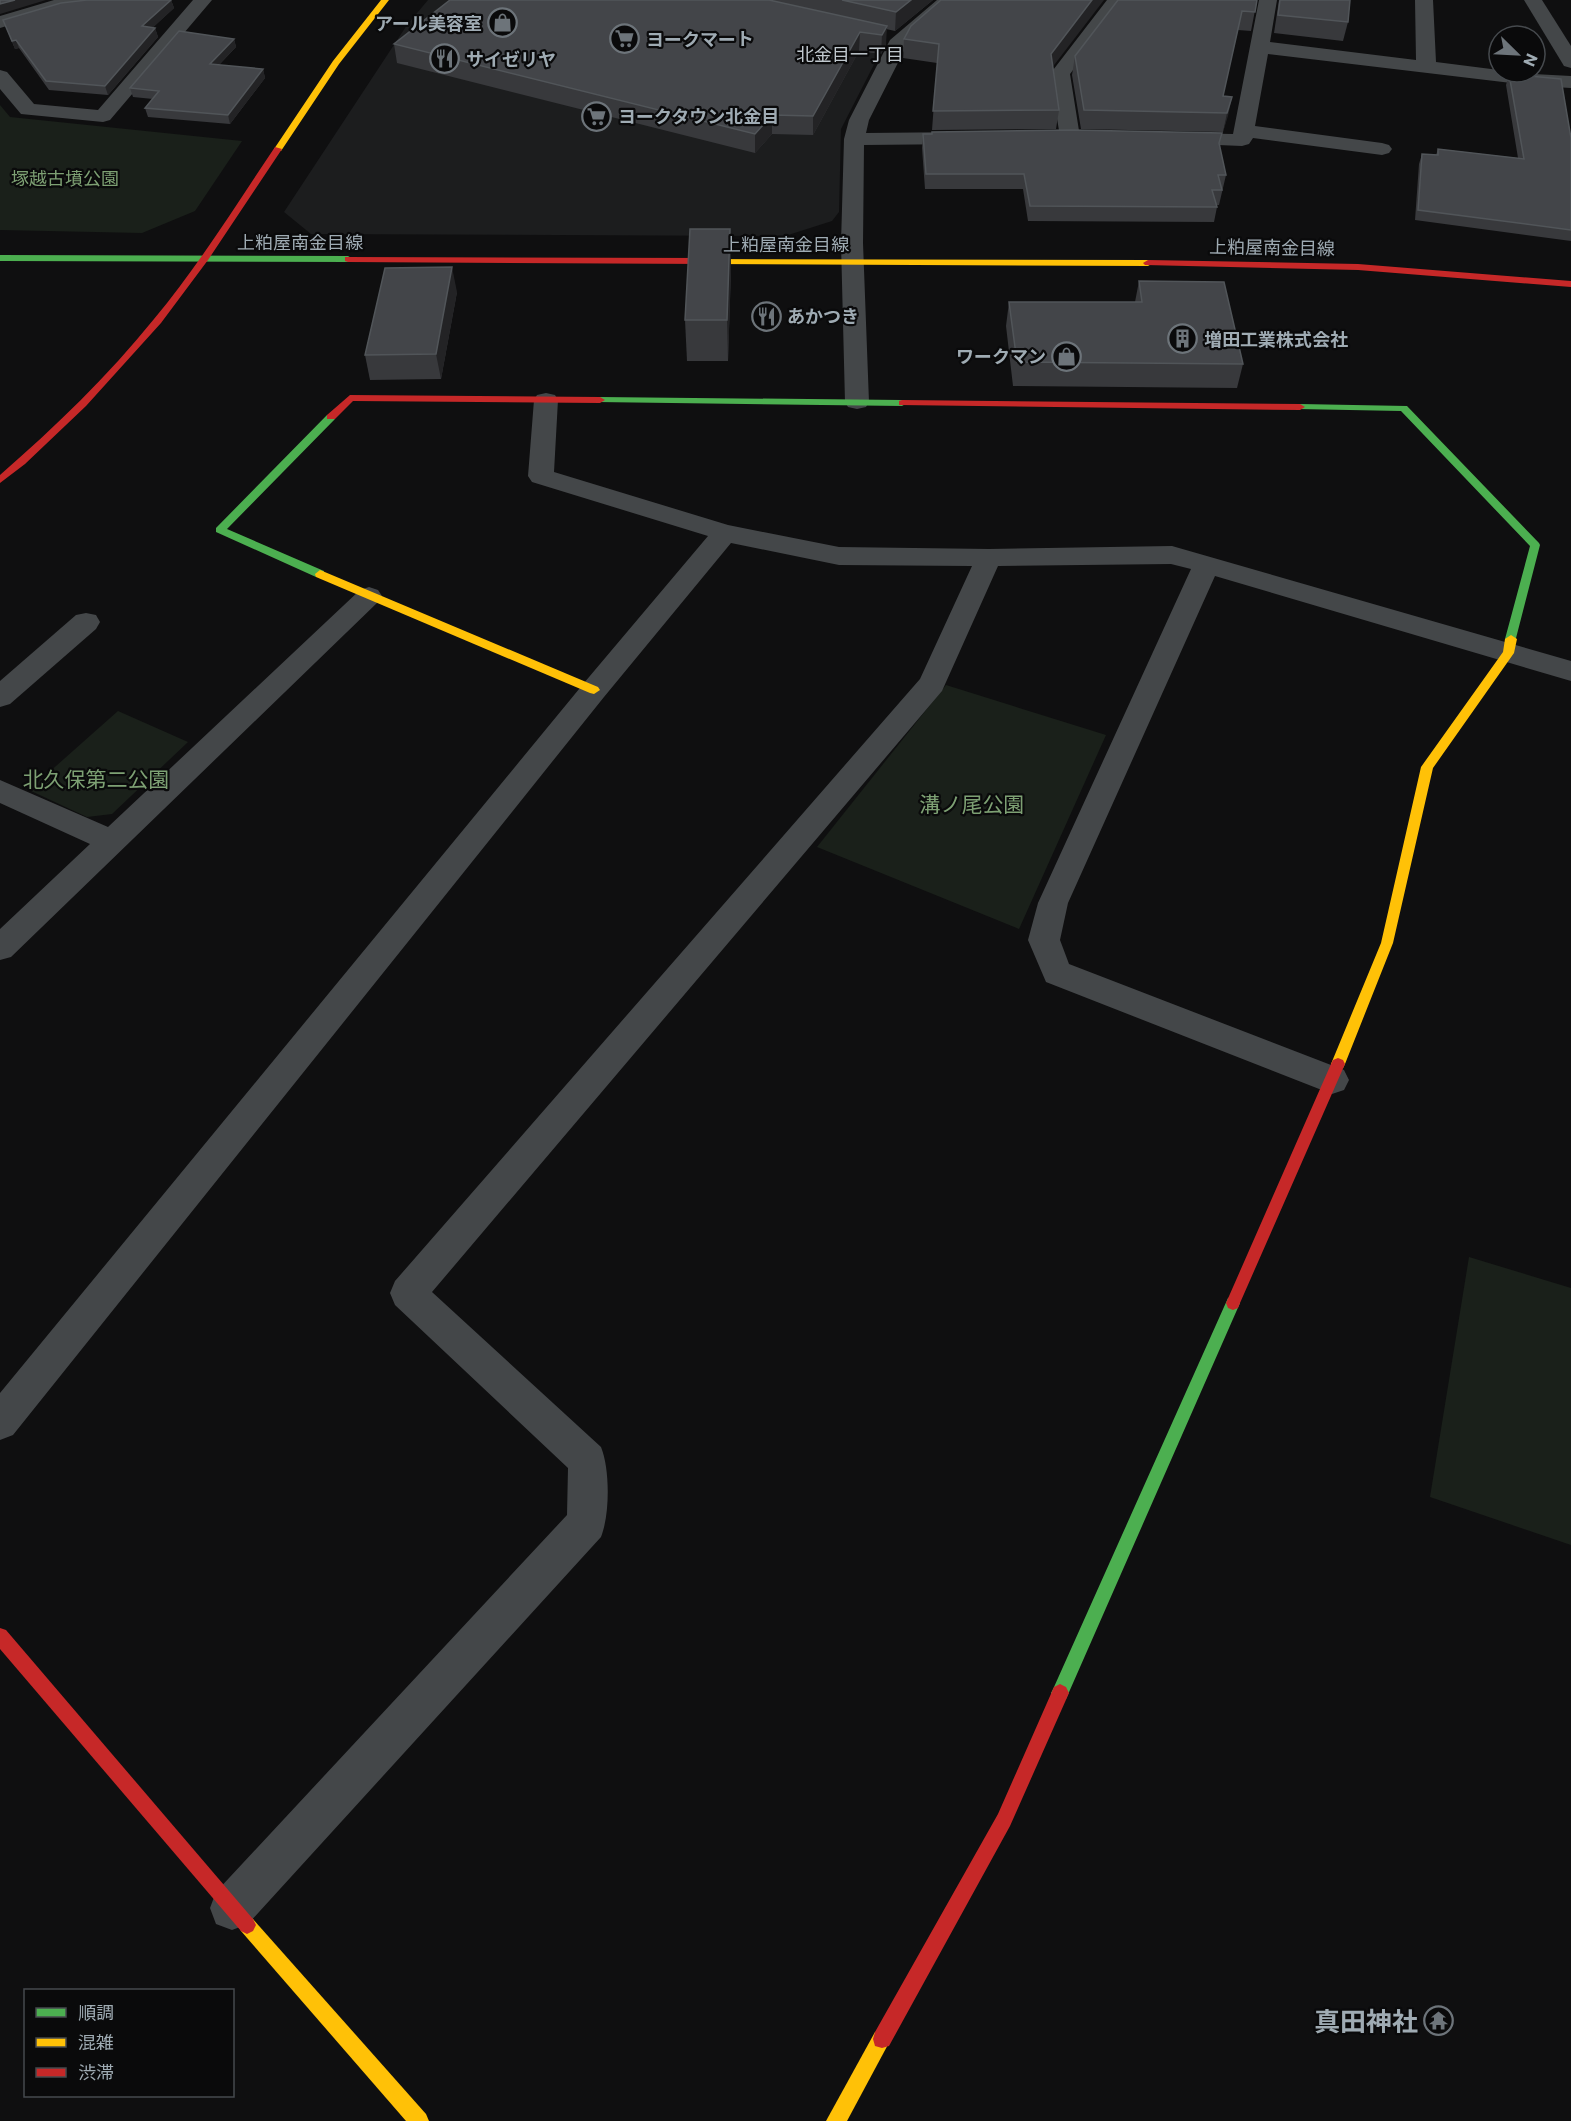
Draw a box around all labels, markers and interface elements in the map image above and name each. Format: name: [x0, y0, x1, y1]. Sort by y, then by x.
shop icon: アール美容室: [487, 7, 519, 39]
place label: アール美容室: [375, 12, 482, 34]
supermarket icon: ヨークマート: [609, 23, 641, 55]
north arrow: [1487, 24, 1547, 84]
place label: ヨークマート: [646, 28, 754, 50]
restaurant icon: サイゼリヤ: [429, 43, 461, 75]
district label: 北金目一丁目: [796, 43, 904, 65]
place label: サイゼリヤ: [466, 48, 556, 70]
text: N: [1520, 51, 1542, 70]
supermarket icon: ヨークタウン北金目: [581, 100, 613, 132]
place label: ヨークタウン北金目: [618, 105, 779, 127]
park label: 塚越古墳公園: [11, 167, 119, 189]
street label: 上粕屋南金目線: [237, 231, 363, 253]
street label: 上粕屋南金目線: [723, 233, 849, 255]
street label: 上粕屋南金目線: [1209, 235, 1335, 259]
restaurant icon: あかつき: [750, 300, 782, 332]
place label: あかつき: [787, 305, 859, 327]
building icon: 増田工業株式会社: [1167, 323, 1199, 355]
place label: 増田工業株式会社: [1204, 328, 1348, 350]
shop icon: ワークマン: [1051, 340, 1083, 372]
place label: ワークマン: [956, 345, 1046, 367]
park label: 北久保第二公園: [23, 766, 170, 791]
park label: 溝ノ尾公園: [920, 791, 1025, 816]
legend: [24, 1989, 234, 2097]
text: 順調: [78, 2001, 114, 2023]
temple icon: 真田神社: [1423, 2004, 1455, 2036]
place label: 真田神社: [1314, 2005, 1418, 2036]
text: 混雑: [78, 2031, 114, 2053]
text: 渋滞: [78, 2061, 114, 2083]

